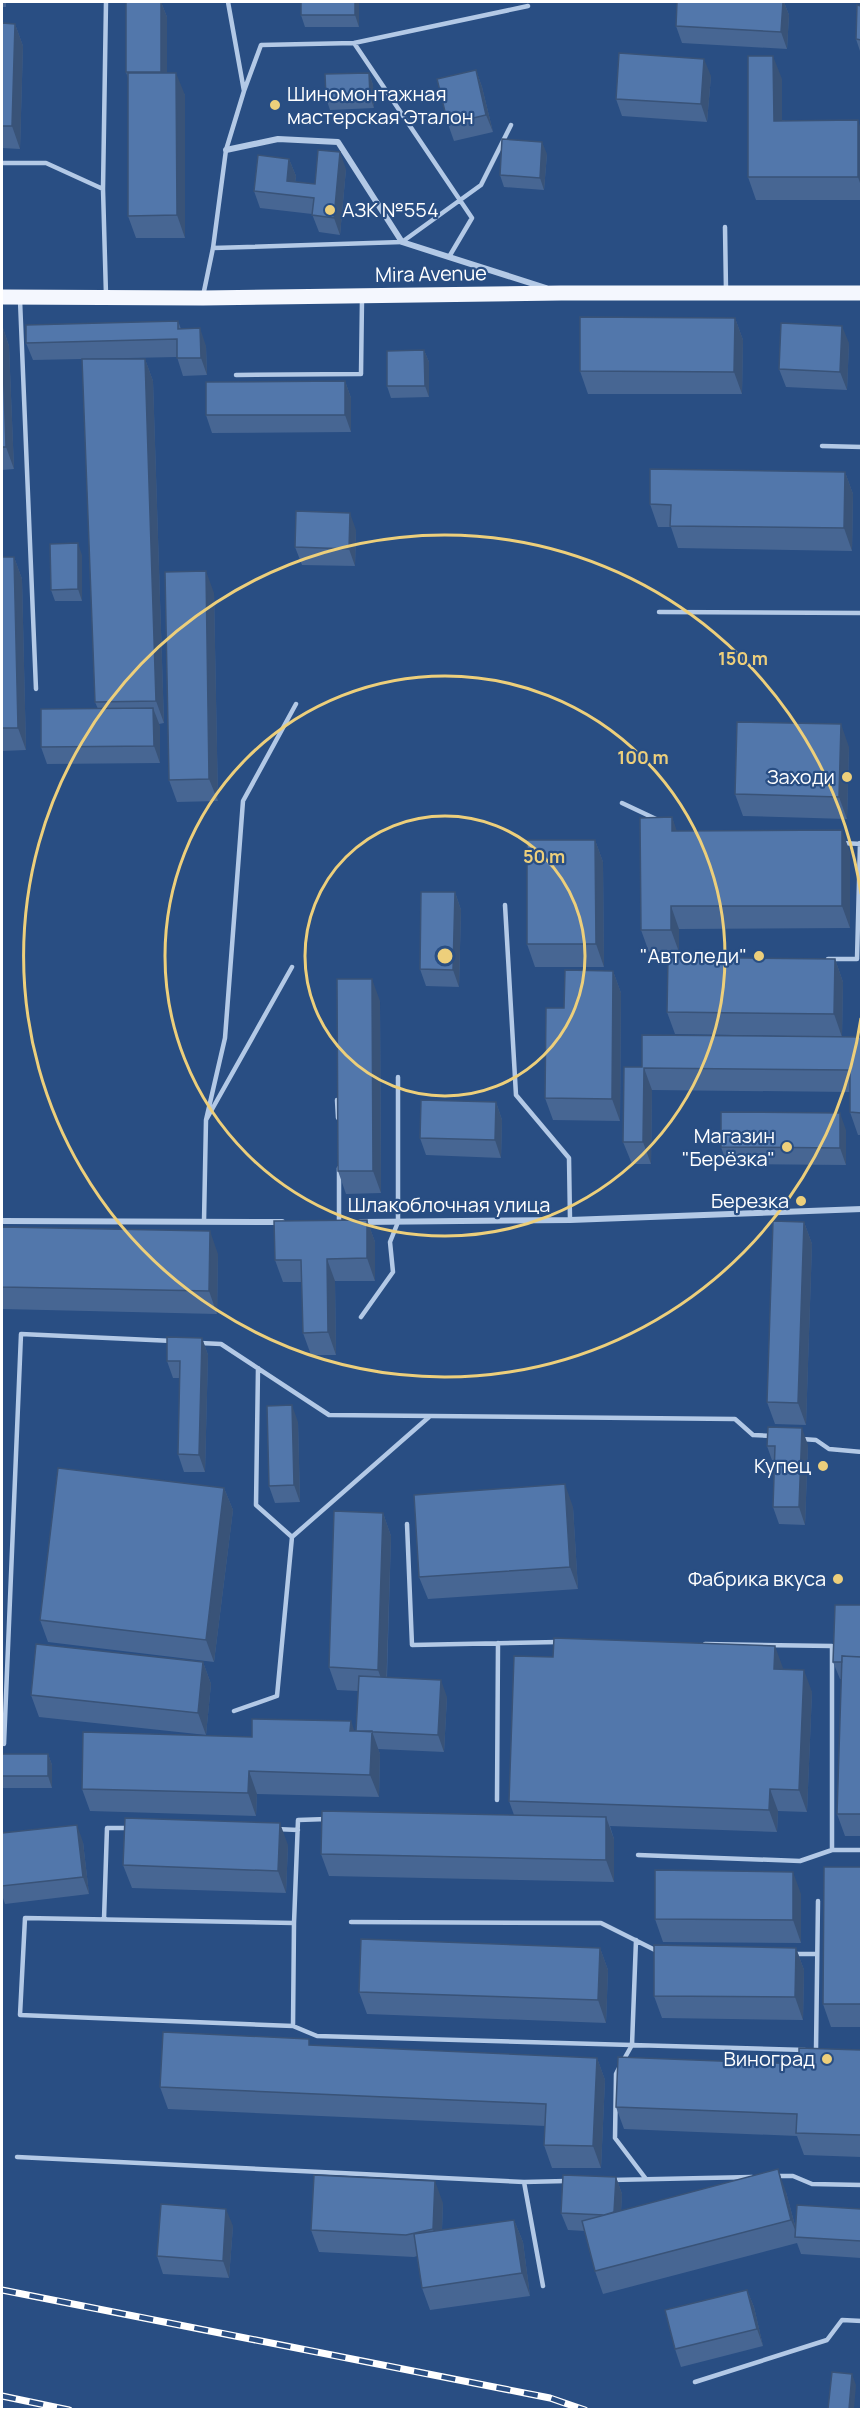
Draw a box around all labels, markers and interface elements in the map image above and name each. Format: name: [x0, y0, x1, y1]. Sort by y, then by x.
place label: Шиномонтажная мастерская Эталон: [287, 80, 474, 130]
marker: Шиномонтажная мастерская Эталон: [268, 98, 282, 112]
place label: АЗК №554: [342, 196, 439, 223]
marker: АЗК №554: [323, 203, 337, 217]
street label: Mira Avenue: [375, 259, 487, 288]
text: 150 m: [718, 646, 768, 670]
text: 100 m: [617, 745, 669, 769]
place label: Заходи: [767, 763, 835, 790]
marker: Заходи: [840, 770, 854, 784]
text: 50 m: [523, 844, 565, 868]
place label: "Автоледи": [640, 942, 747, 969]
centre of rings: [435, 946, 455, 966]
marker: "Автоледи": [752, 949, 766, 963]
place label: Магазин "Берёзка": [682, 1122, 775, 1172]
marker: Магазин "Берёзка": [780, 1140, 794, 1154]
place label: Березка: [711, 1187, 789, 1214]
street label: Шлакоблочная улица: [348, 1191, 550, 1218]
marker: Березка: [794, 1194, 808, 1208]
place label: Купец: [754, 1452, 812, 1479]
marker: Купец: [816, 1459, 830, 1473]
place label: Фабрика вкуса: [688, 1565, 826, 1592]
marker: Фабрика вкуса: [831, 1572, 845, 1586]
place label: Виноград: [723, 2045, 815, 2072]
marker: Виноград: [820, 2052, 834, 2066]

